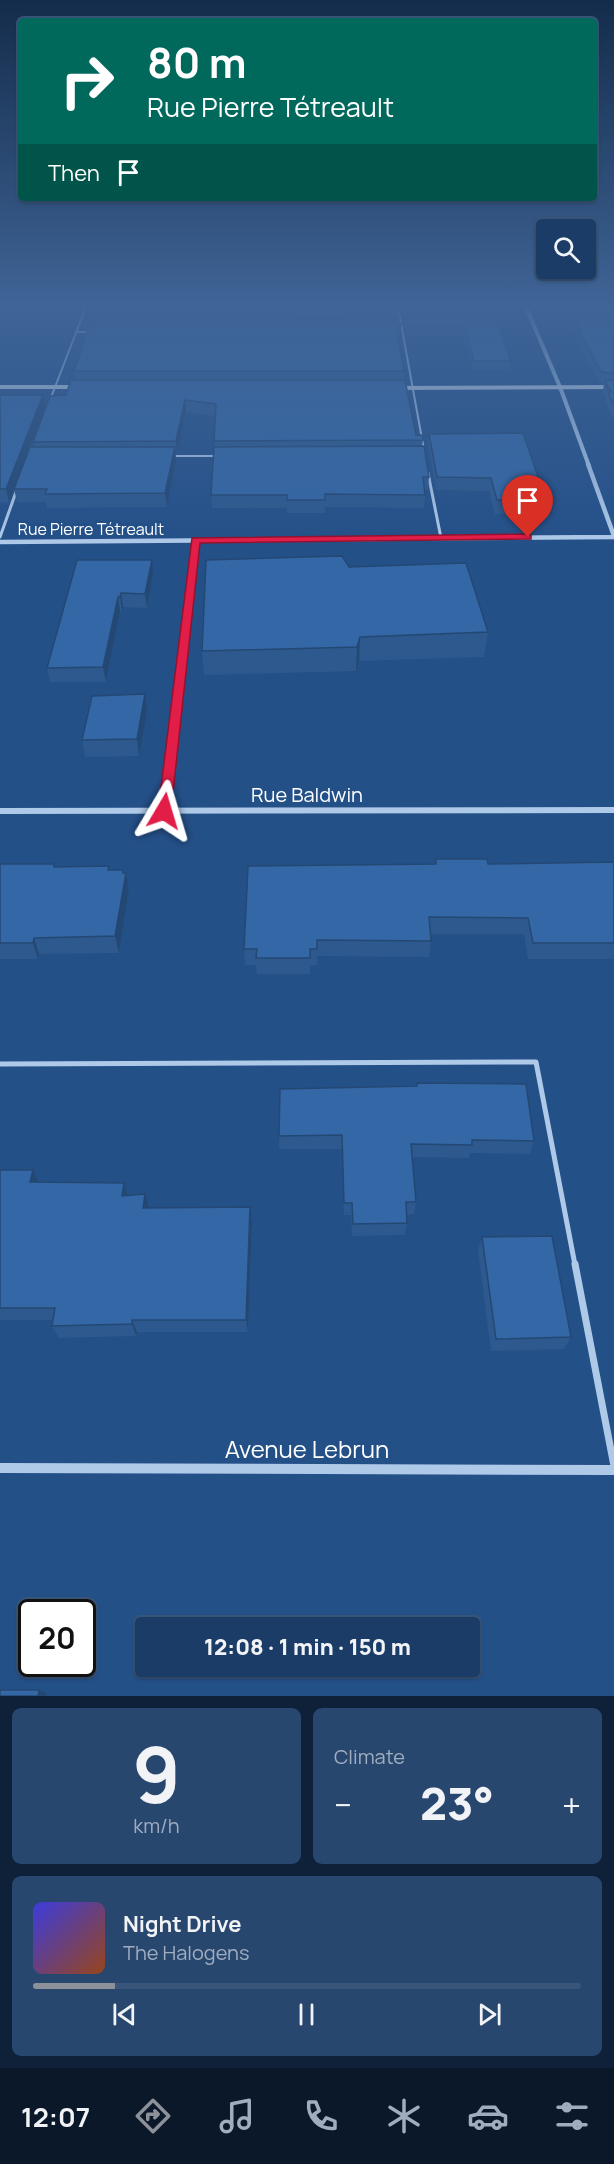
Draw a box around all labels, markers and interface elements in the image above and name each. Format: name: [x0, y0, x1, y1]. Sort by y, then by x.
text: 80 m: [147, 33, 247, 91]
icon: right: [48, 42, 126, 120]
text: Rue Pierre Tétreault: [147, 88, 394, 125]
icon: arrive: [112, 156, 145, 189]
text: Then: [48, 158, 100, 188]
map controls: [536, 219, 596, 279]
button: search: [536, 219, 596, 279]
pin: [502, 475, 553, 537]
icon: arrive: [511, 484, 544, 517]
street label: Rue Pierre Tétreault: [18, 518, 164, 540]
position arrow: [132, 779, 196, 843]
street label: Rue Baldwin: [251, 781, 363, 808]
street label: Avenue Lebrun: [225, 1432, 389, 1465]
speed limit sign: 20: [18, 1599, 96, 1677]
text: 12:08 · 1 min · 150 m: [204, 1632, 411, 1662]
text: 9: [132, 1720, 181, 1826]
text: Climate: [334, 1743, 405, 1770]
text: 23°: [420, 1772, 494, 1834]
text: −: [334, 1782, 352, 1827]
text: +: [562, 1782, 581, 1827]
text: km/h: [133, 1812, 180, 1839]
text: Night Drive: [123, 1909, 242, 1939]
text: The Halogens: [123, 1939, 249, 1966]
icon: previous: [108, 1998, 141, 2031]
icon: pause: [290, 1998, 323, 2031]
icon: next: [473, 1998, 506, 2031]
icon: directions: [132, 2095, 174, 2137]
icon: music: [216, 2095, 258, 2137]
icon: phone: [300, 2095, 342, 2137]
icon: climate: [383, 2095, 425, 2137]
icon: car: [467, 2095, 509, 2137]
icon: filters: [551, 2095, 593, 2137]
text: 12:07: [21, 2098, 90, 2135]

